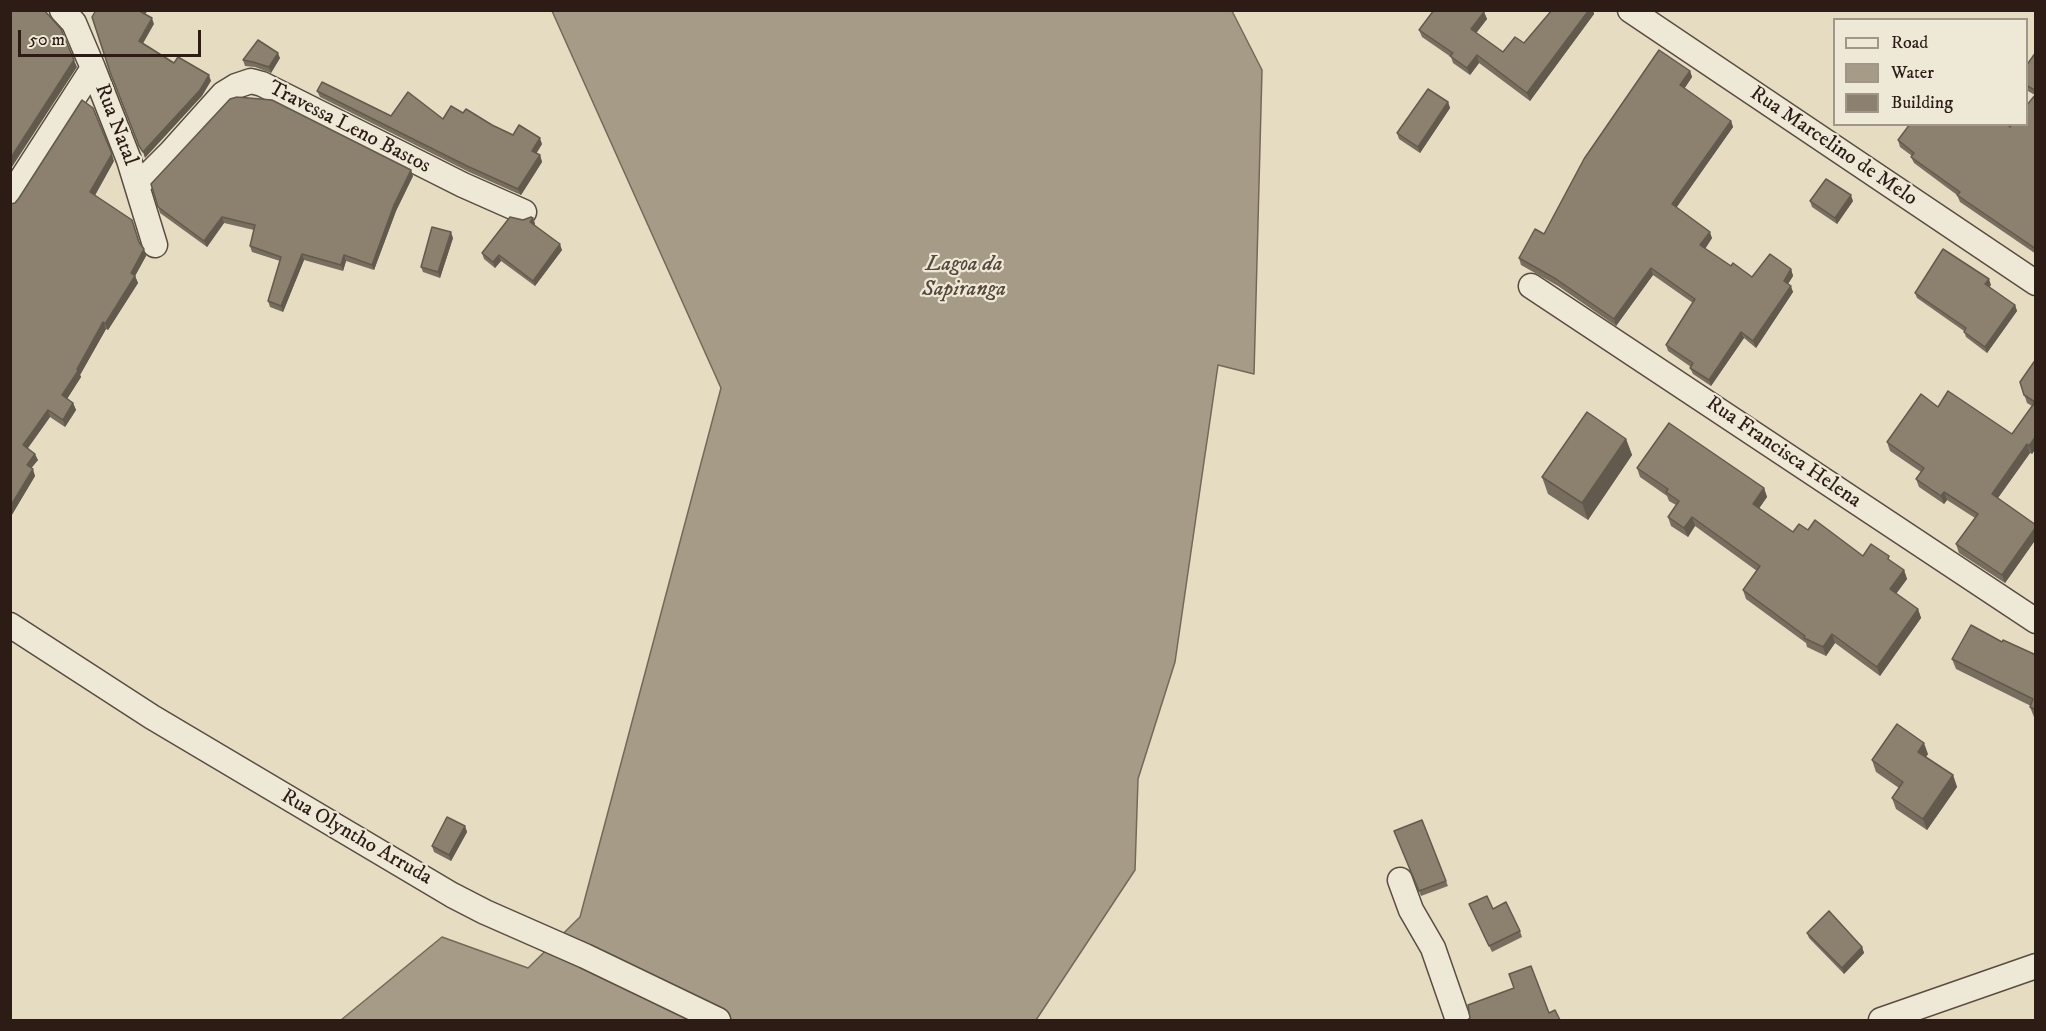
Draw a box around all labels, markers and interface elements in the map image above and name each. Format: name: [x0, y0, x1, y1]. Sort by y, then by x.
scale bar: [21, 18, 204, 56]
legend: [1833, 18, 2028, 126]
text: 50 m: [29, 29, 65, 51]
text: Road: [1891, 32, 1928, 54]
text: Water: [1891, 62, 1934, 84]
street label: Travessa Leno Bastos: [264, 76, 434, 180]
street label: Rua Natal: [88, 81, 142, 169]
street label: Rua Marcelino de Melo: [1745, 82, 1921, 212]
text: Building: [1891, 92, 1953, 114]
water label: Lagoa da Sapiranga: [922, 252, 1006, 304]
street label: Rua Francisca Helena: [1701, 392, 1865, 514]
street label: Rua Olyntho Arruda: [276, 785, 436, 891]

